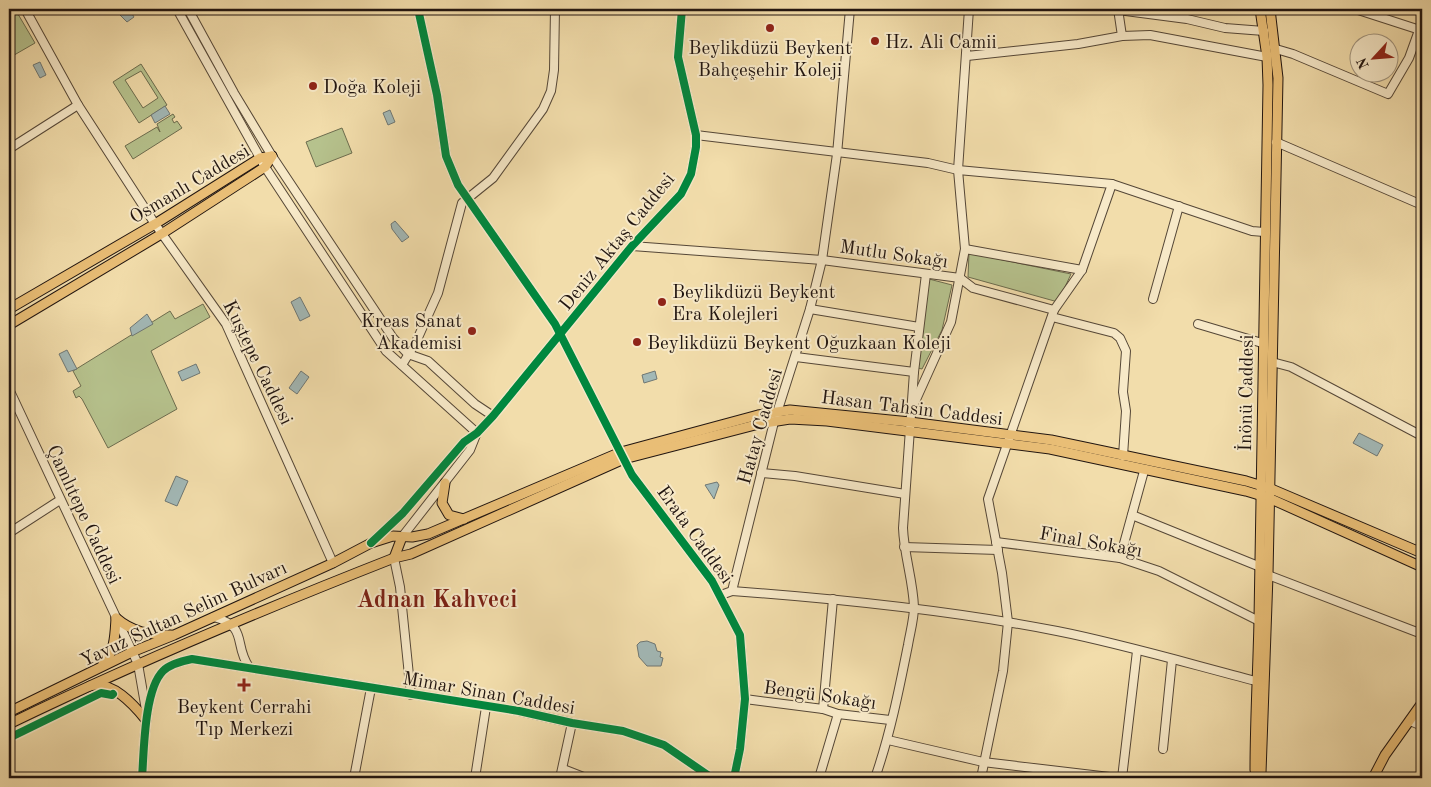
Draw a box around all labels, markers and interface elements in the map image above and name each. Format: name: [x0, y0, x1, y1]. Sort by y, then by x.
marker: Beylikdüzü Beykent Bahçeşehir Koleji: [764, 22, 776, 34]
north arrow: [1348, 32, 1398, 82]
place label: Hz. Ali Camii: [885, 34, 997, 53]
marker: Hz. Ali Camii: [869, 35, 881, 47]
place label: Beylikdüzü Beykent Bahçeşehir Koleji: [688, 40, 852, 81]
text: N: [1354, 55, 1372, 71]
place label: Doğa Koleji: [323, 79, 421, 98]
marker: Doğa Koleji: [307, 80, 319, 92]
street label: Osmanlı Caddesi: [127, 142, 253, 228]
street label: Deniz Aktaş Caddesi: [557, 170, 679, 315]
street label: Mutlu Sokağı: [838, 238, 949, 272]
place label: Beylikdüzü Beykent Era Kolejleri: [672, 284, 835, 325]
marker: Beylikdüzü Beykent Era Kolejleri: [656, 296, 668, 308]
street label: Kuştepe Caddesi: [218, 298, 295, 428]
place label: Kreas Sanat Akademisi: [361, 313, 462, 354]
marker: Kreas Sanat Akademisi: [466, 325, 478, 337]
street label: İnönü Caddesi: [1234, 334, 1258, 452]
place label: Beylikdüzü Beykent Oğuzkaan Koleji: [647, 335, 951, 354]
marker: Beylikdüzü Beykent Oğuzkaan Koleji: [631, 336, 643, 348]
street label: Hatay Caddesi: [736, 367, 787, 487]
street label: Hasan Tahsin Caddesi: [820, 389, 1004, 430]
street label: Çamlıtepe Caddesi: [42, 443, 123, 587]
street label: Erata Caddesi: [652, 483, 736, 588]
street label: Final Sokağı: [1038, 525, 1143, 562]
street label: Yavuz Sultan Selim Bulvarı: [78, 559, 290, 671]
district label: Adnan Kahveci: [357, 589, 517, 613]
street label: Mimar Sinan Caddesi: [401, 670, 576, 719]
marker: Beykent Cerrahi Tıp Merkezi: [237, 678, 251, 692]
street label: Bengü Sokağı: [762, 679, 877, 714]
place label: Beykent Cerrahi Tıp Merkezi: [177, 699, 311, 740]

